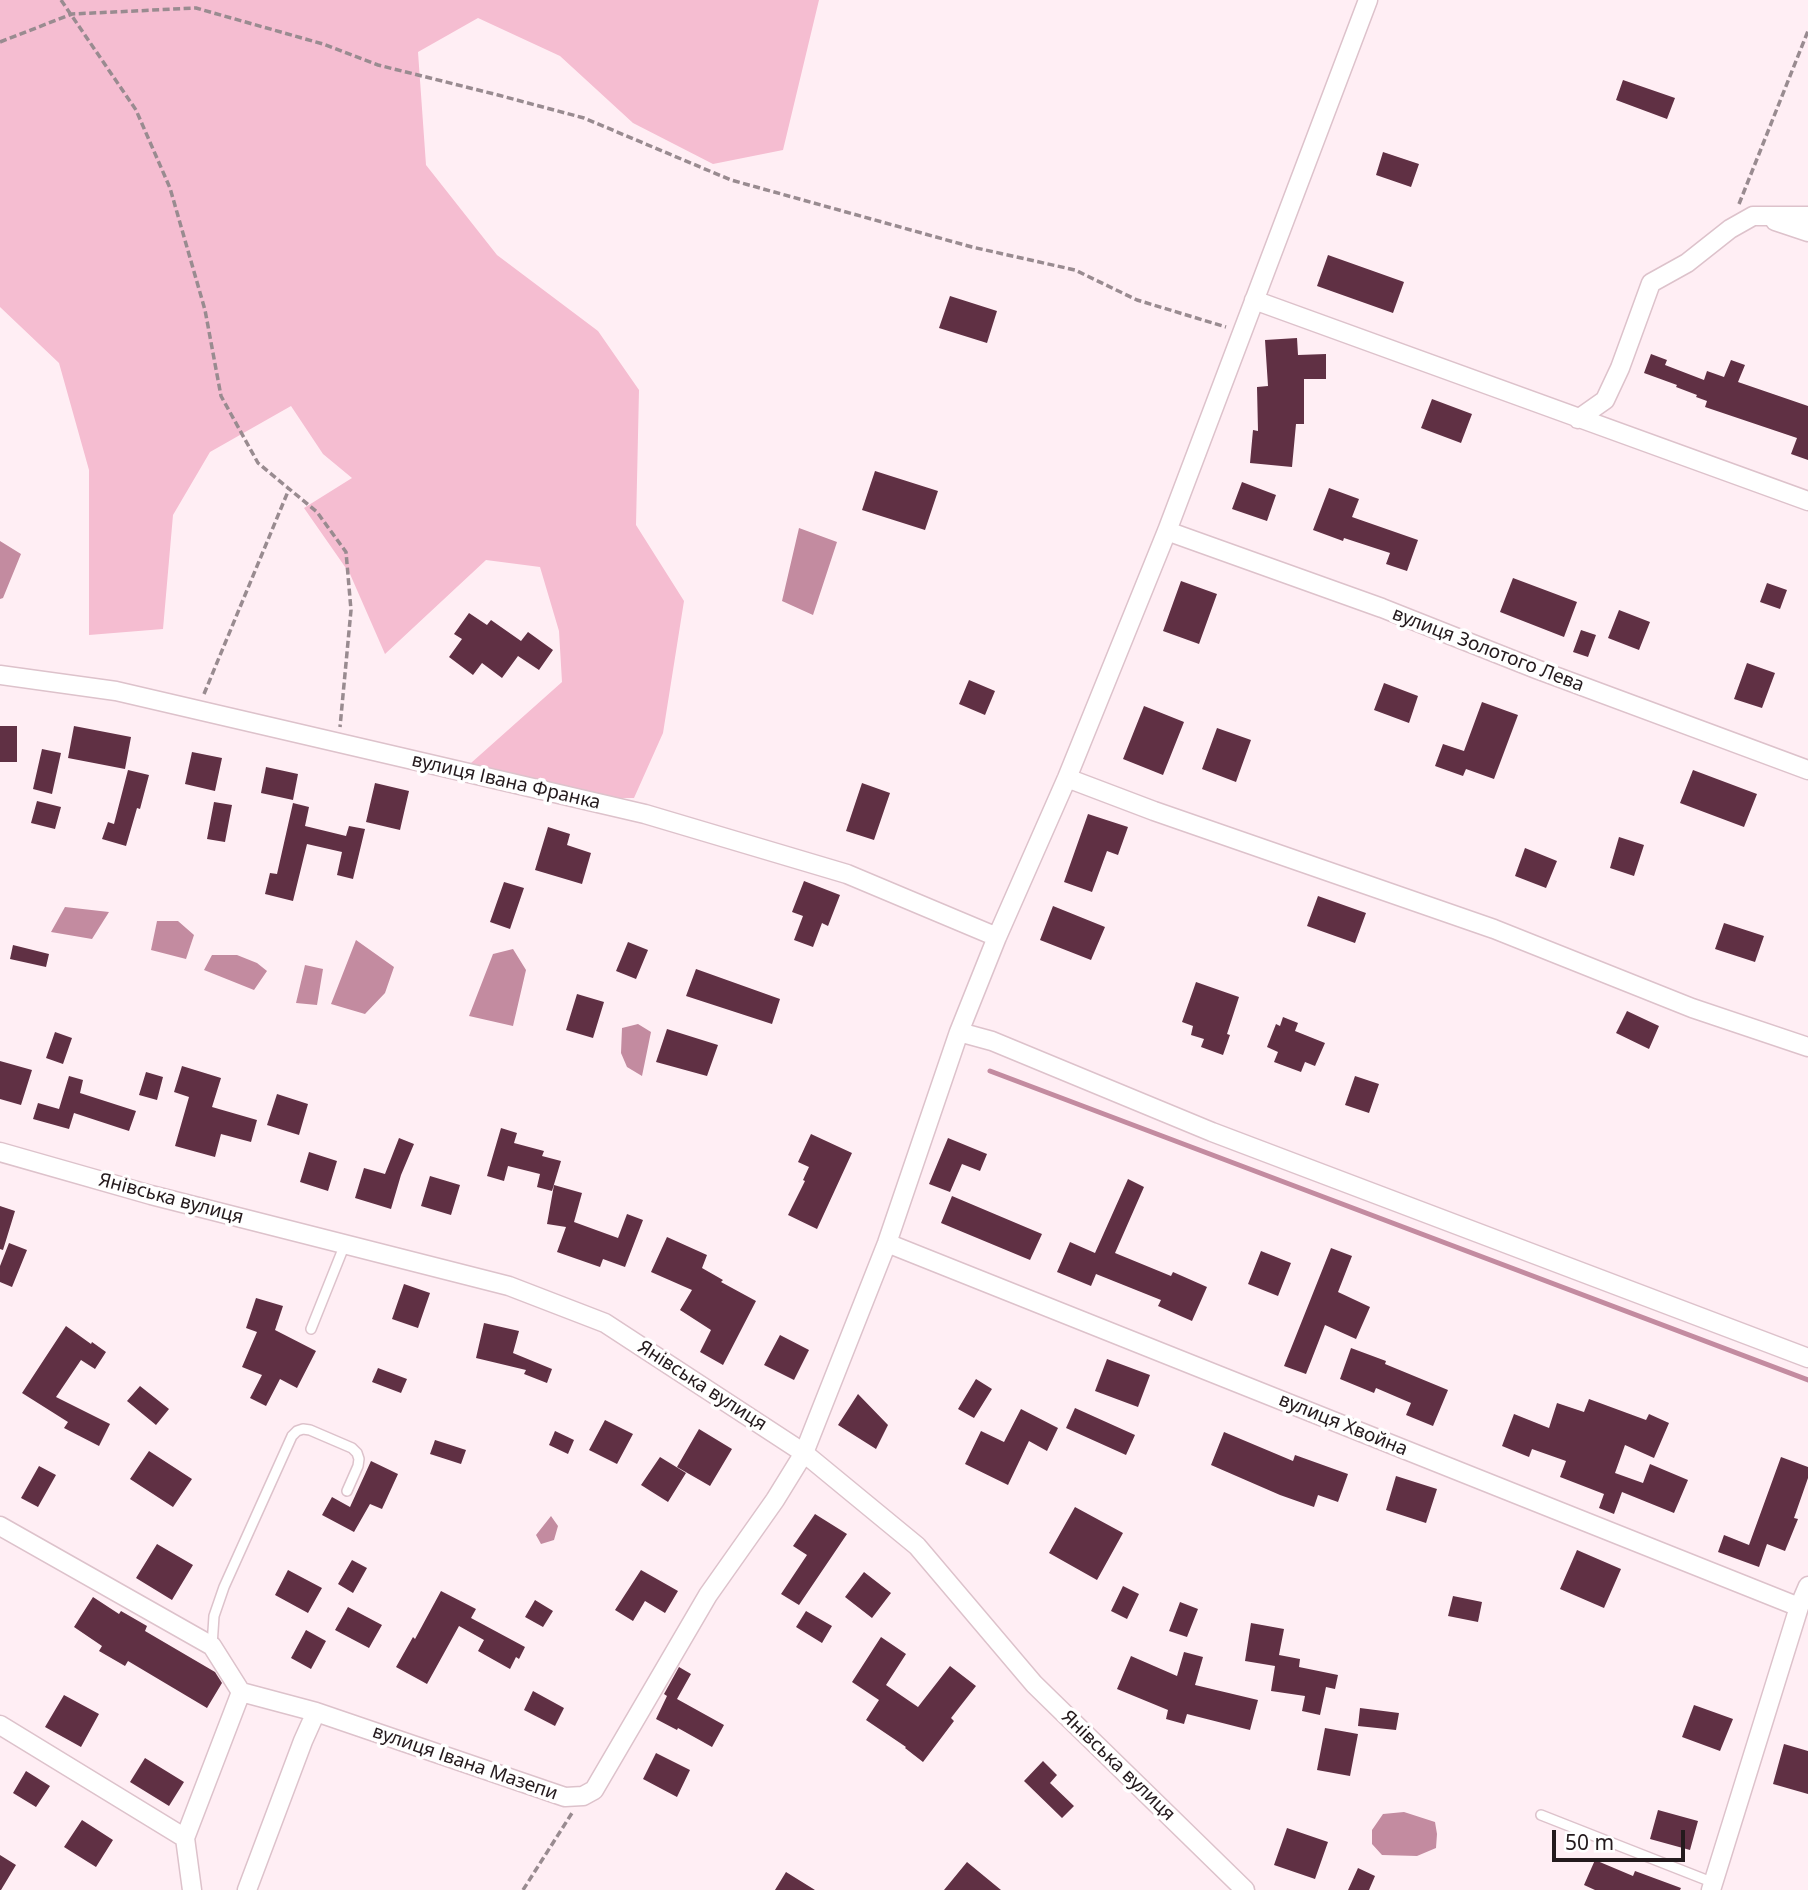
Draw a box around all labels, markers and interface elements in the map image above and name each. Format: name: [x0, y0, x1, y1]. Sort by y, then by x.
street label: вулиця Золотого Лева: [1389, 603, 1587, 697]
street label: вулиця Івана Франка: [409, 749, 603, 815]
street label: Янівська вулиця: [96, 1169, 246, 1229]
street label: Янівська вулиця: [633, 1336, 771, 1436]
street label: вулиця Хвойна: [1275, 1389, 1411, 1461]
street label: Янівська вулиця: [1056, 1706, 1180, 1826]
street label: вулиця Івана Мазепи: [369, 1721, 561, 1805]
scale bar: [1556, 1816, 1689, 1860]
text: 50 m: [1565, 1828, 1614, 1856]

